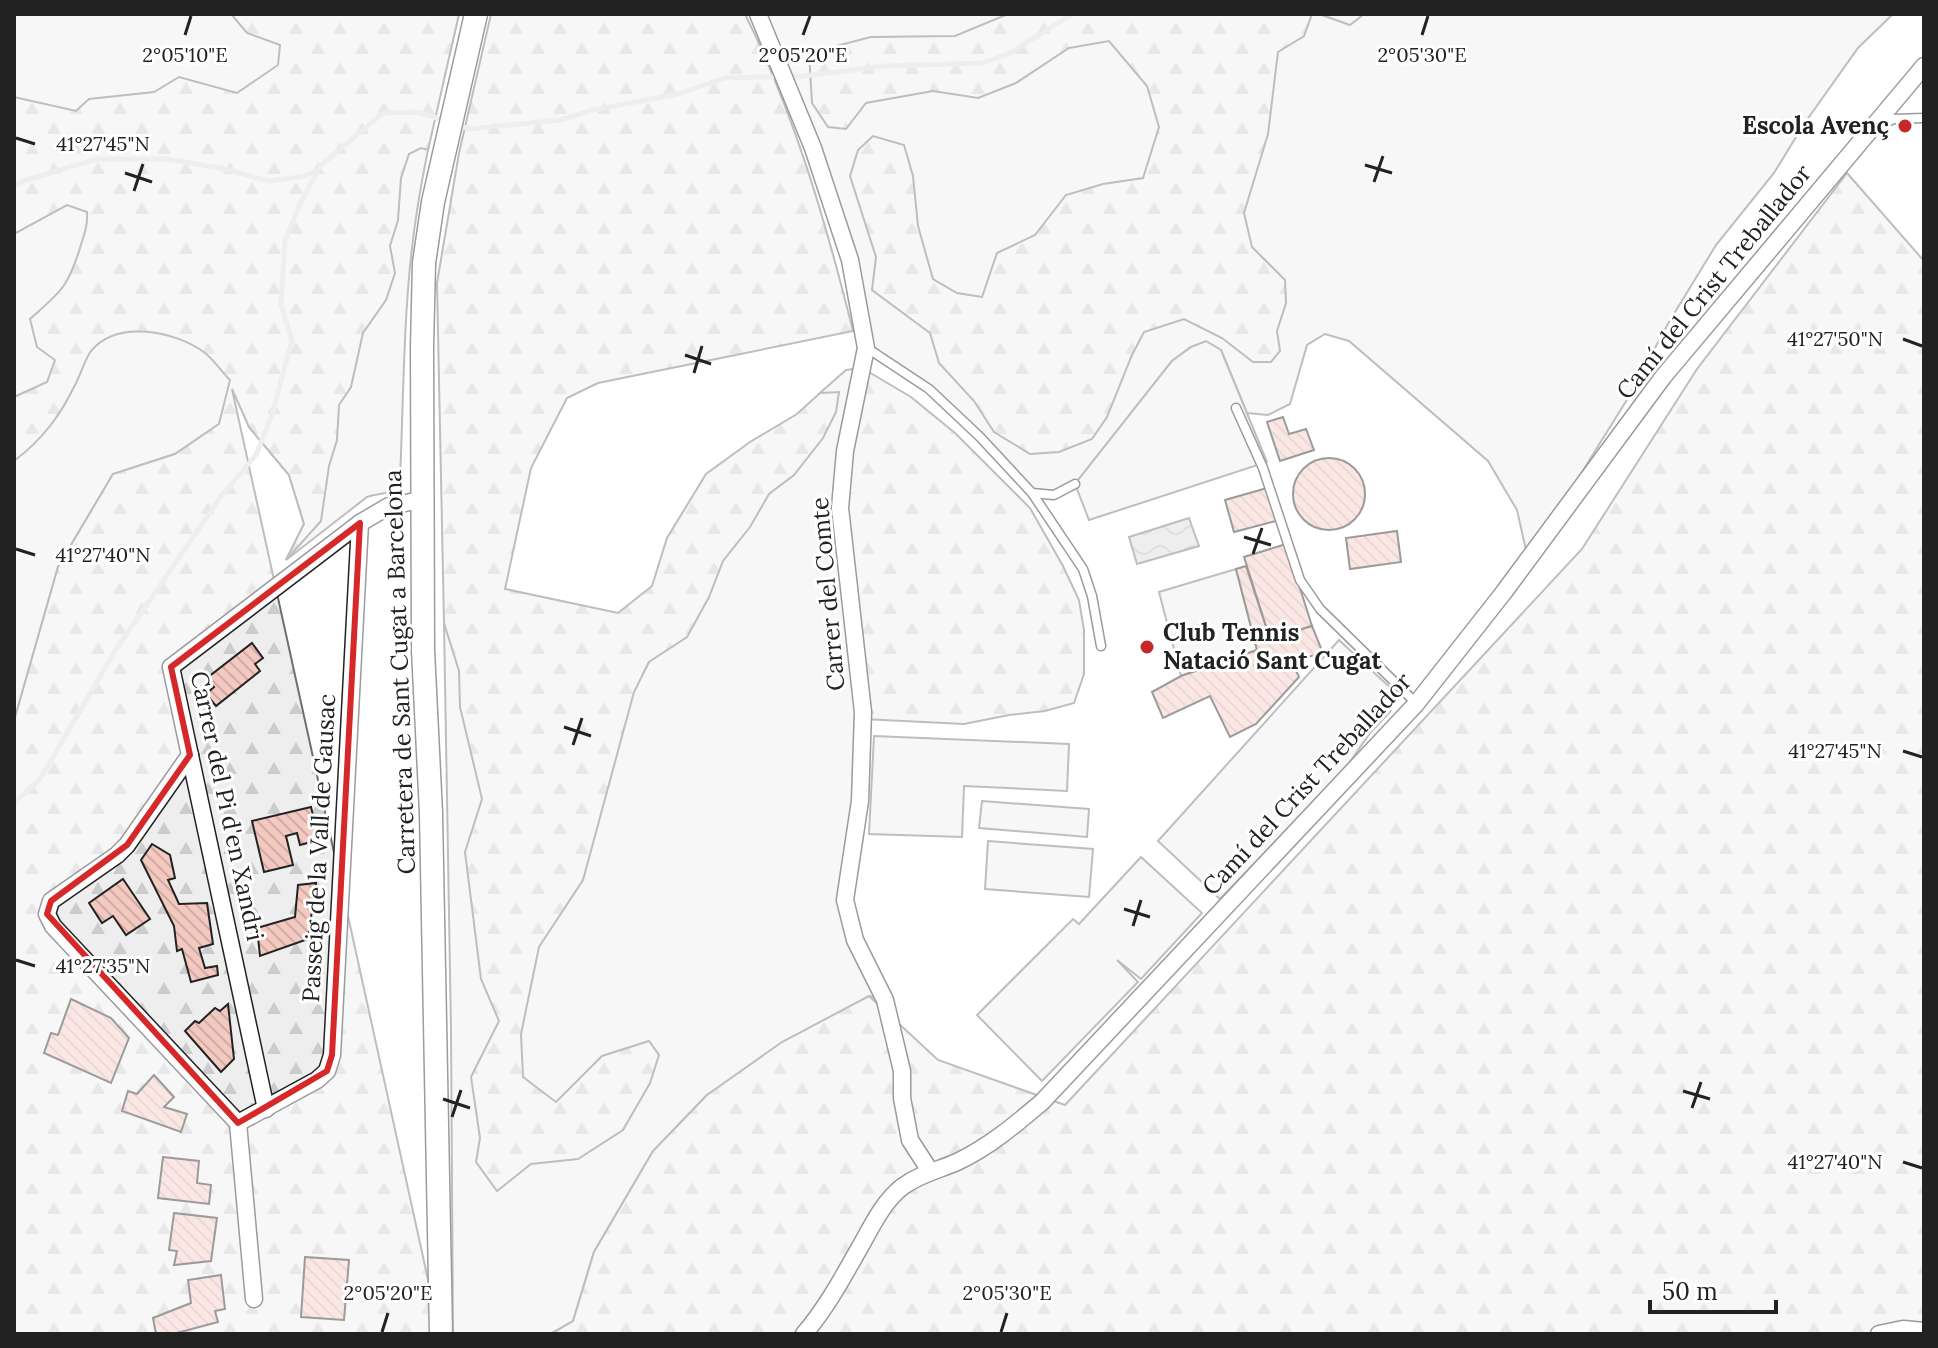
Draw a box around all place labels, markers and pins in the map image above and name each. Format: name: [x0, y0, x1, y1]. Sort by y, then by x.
place label: Escola Avenç: [1742, 110, 1890, 141]
marker: Escola Avenç: [1896, 117, 1914, 135]
place label: Club Tennis Natació Sant Cugat: [1163, 617, 1382, 676]
marker: Club Tennis Natació Sant Cugat: [1138, 638, 1156, 656]

